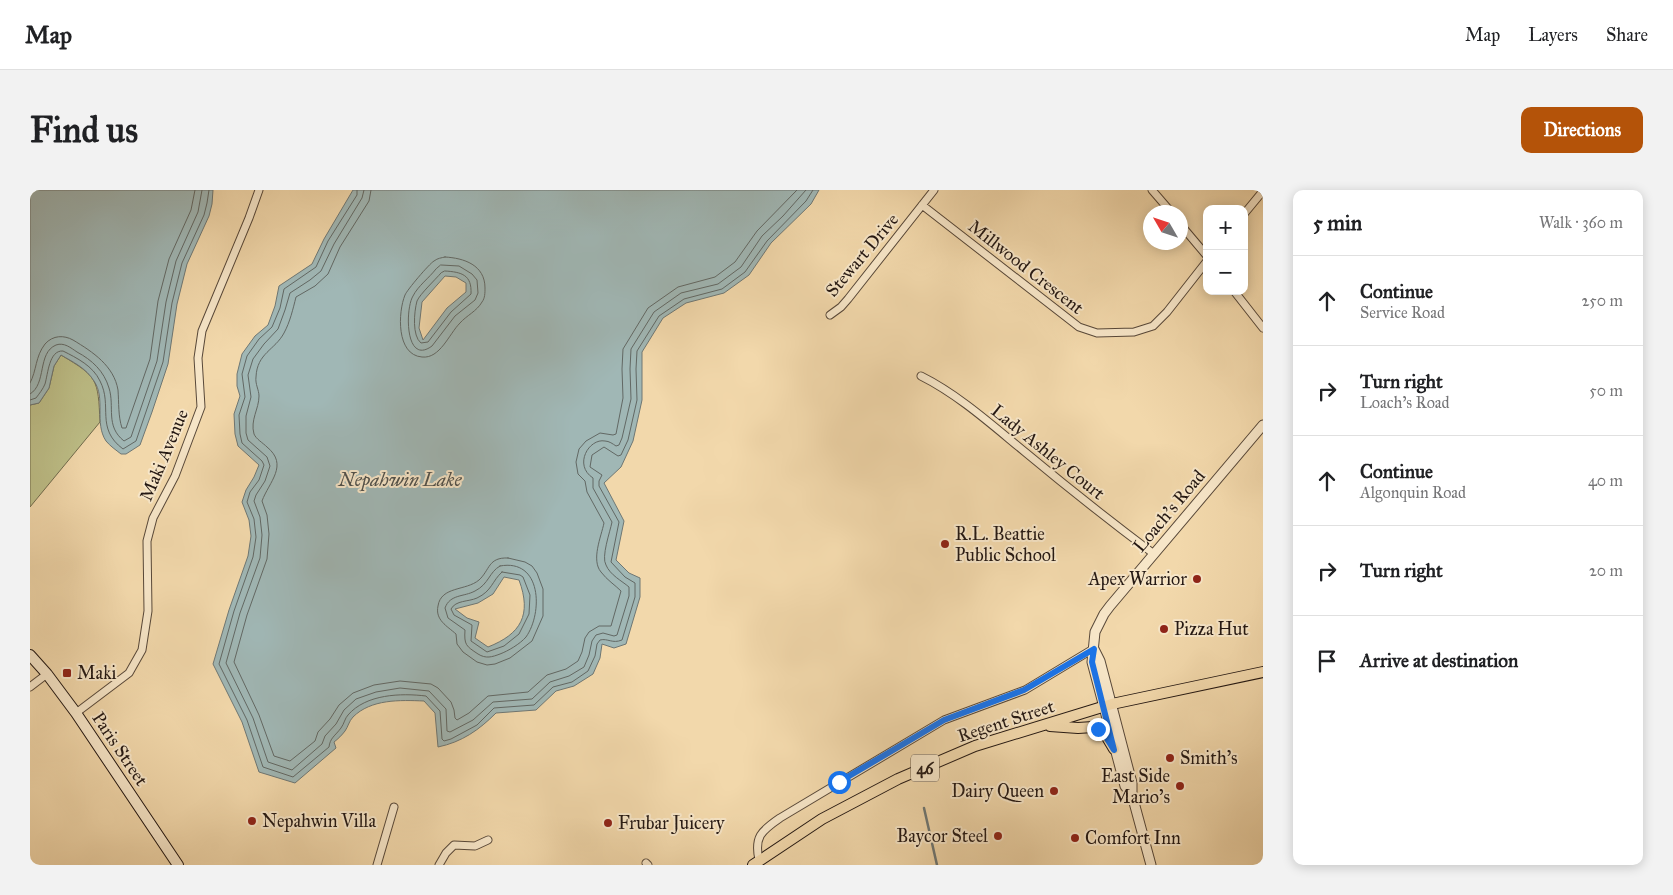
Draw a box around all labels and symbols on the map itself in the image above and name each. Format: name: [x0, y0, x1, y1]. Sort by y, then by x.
north arrow: [1143, 205, 1188, 250]
street label: Stewart Drive: [821, 209, 903, 301]
street label: Millwood Crescent: [964, 215, 1088, 319]
street label: Lady Ashley Court: [987, 400, 1110, 505]
street label: Maki Avenue: [135, 406, 193, 504]
street label: Loach's Road: [1128, 465, 1210, 557]
water label: Nepahwin Lake: [337, 468, 463, 492]
place label: R.L. Beattie Public School: [955, 523, 1056, 566]
marker: R.L. Beattie Public School: [939, 538, 951, 550]
place label: Apex Warrior: [1087, 568, 1187, 590]
marker: Apex Warrior: [1191, 573, 1203, 585]
place label: Pizza Hut: [1174, 618, 1249, 640]
marker: Pizza Hut: [1158, 623, 1170, 635]
place label: Maki: [77, 662, 117, 684]
marker: Maki: [61, 667, 73, 679]
street label: Regent Street: [955, 695, 1058, 748]
street label: Paris Street: [87, 708, 153, 791]
route end: [1087, 718, 1110, 741]
place label: Smith's: [1180, 747, 1238, 769]
marker: Smith's: [1164, 752, 1176, 764]
road number: 46: [911, 754, 939, 782]
place label: East Side Mario's: [1101, 765, 1170, 808]
route start: [828, 771, 851, 794]
place label: Dairy Queen: [951, 780, 1044, 802]
marker: East Side Mario's: [1174, 780, 1186, 792]
marker: Dairy Queen: [1048, 785, 1060, 797]
place label: Nepahwin Villa: [262, 810, 376, 832]
place label: Frubar Juicery: [618, 812, 725, 835]
marker: Nepahwin Villa: [246, 815, 258, 827]
marker: Frubar Juicery: [602, 817, 614, 829]
place label: Baycor Steel: [896, 825, 988, 847]
place label: Comfort Inn: [1085, 827, 1181, 849]
marker: Baycor Steel: [992, 830, 1004, 842]
marker: Comfort Inn: [1069, 832, 1081, 844]

